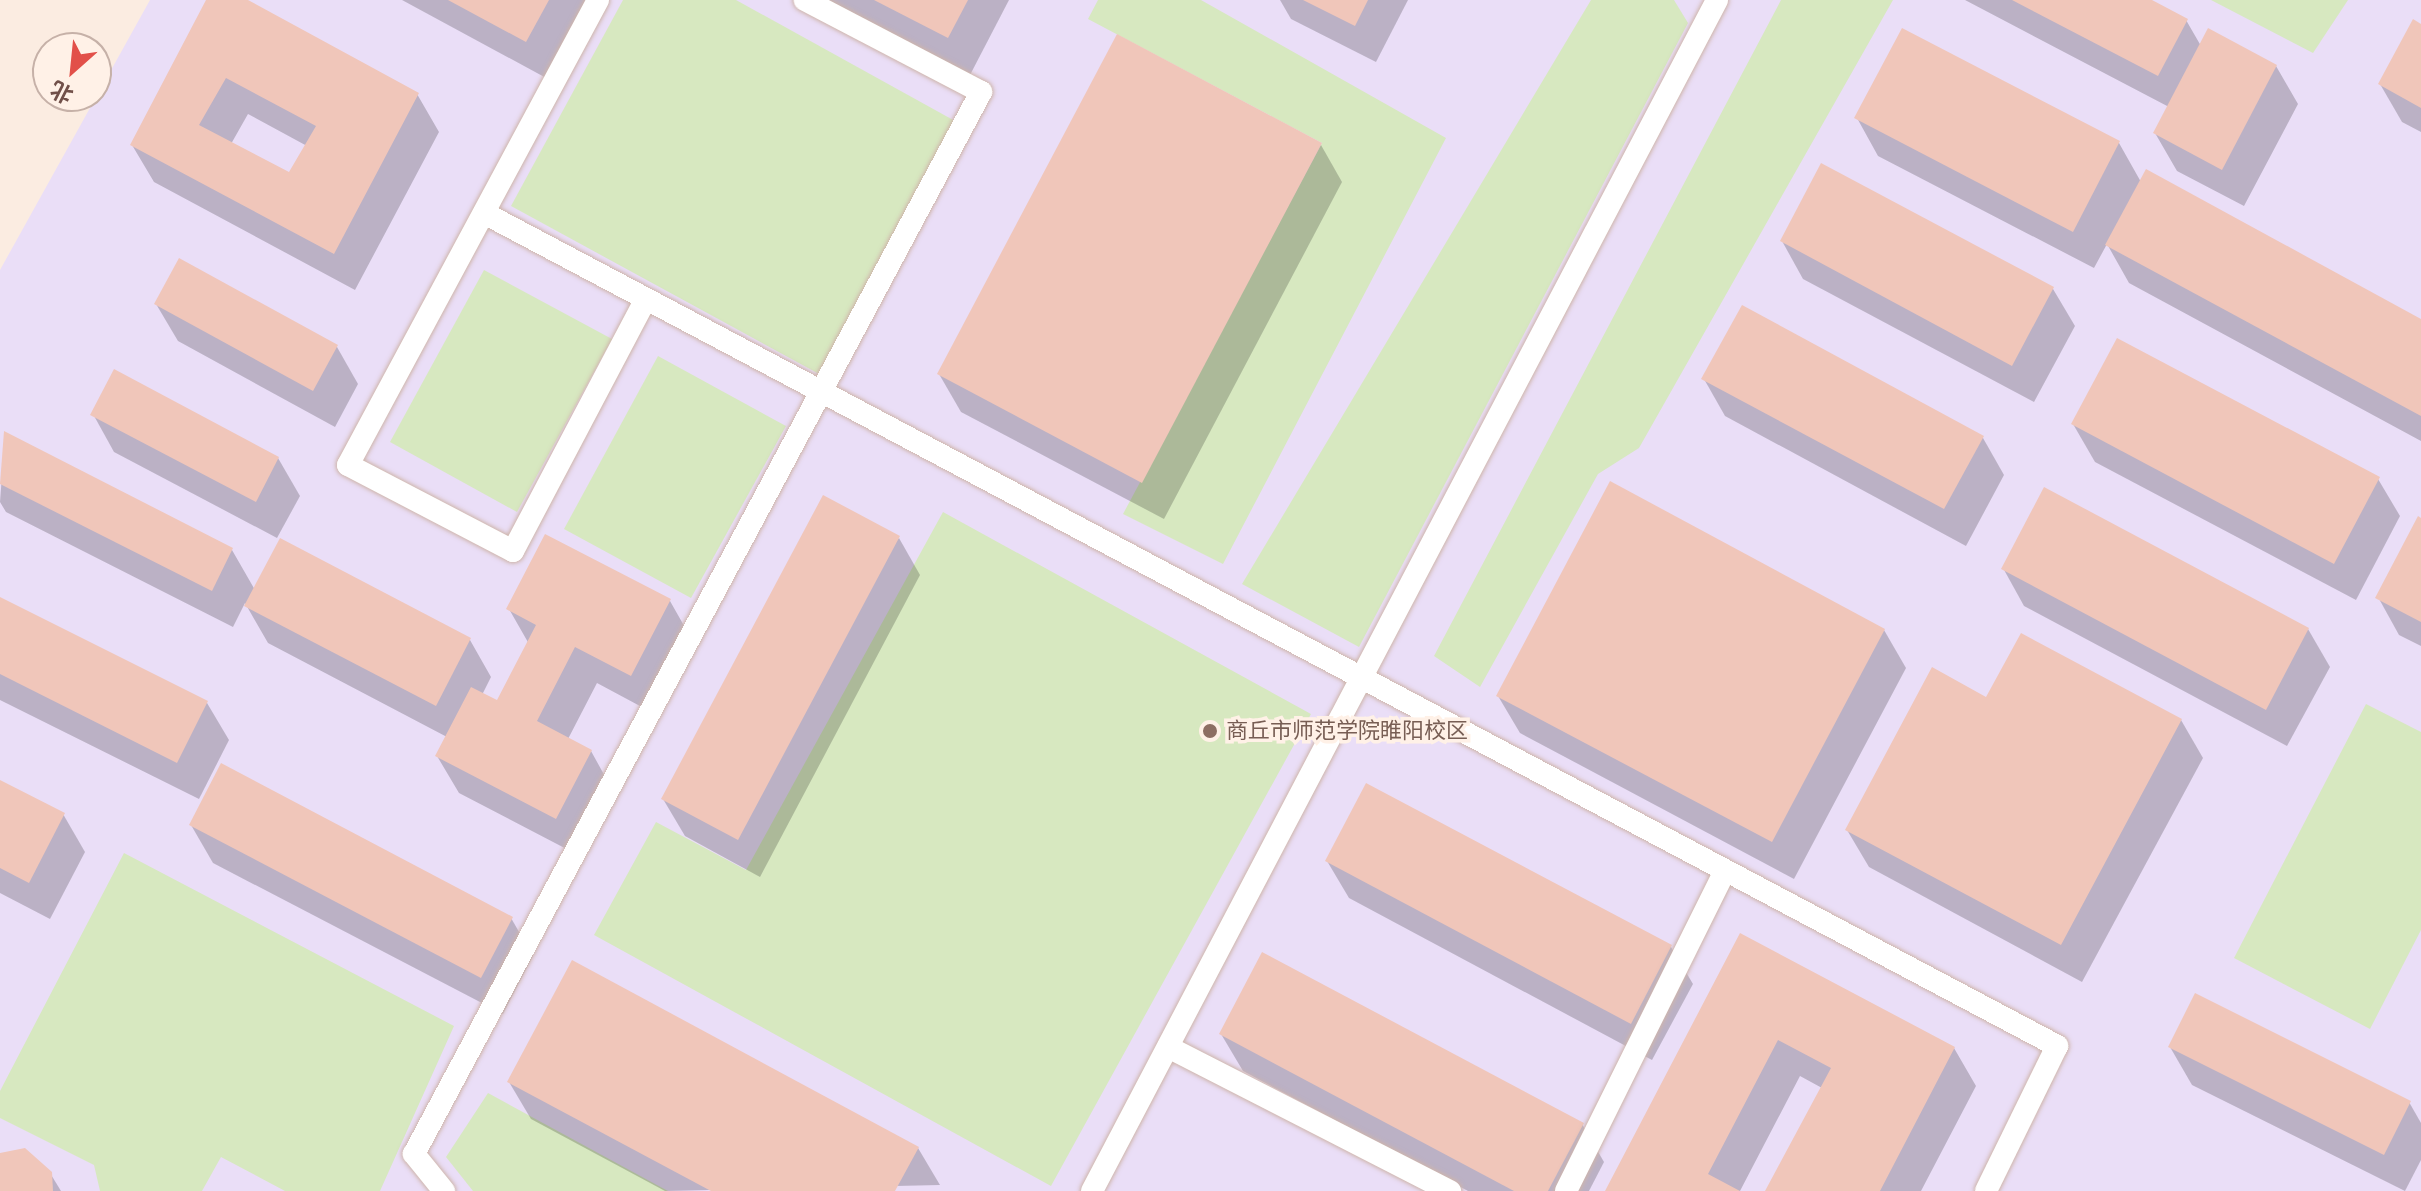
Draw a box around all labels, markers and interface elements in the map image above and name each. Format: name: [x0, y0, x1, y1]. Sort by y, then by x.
north arrow: [32, 32, 112, 112]
text: 北: [46, 75, 78, 109]
place label: 商丘市师范学院睢阳校区: [1226, 718, 1468, 744]
marker: 商丘市师范学院睢阳校区: [1201, 722, 1219, 740]

